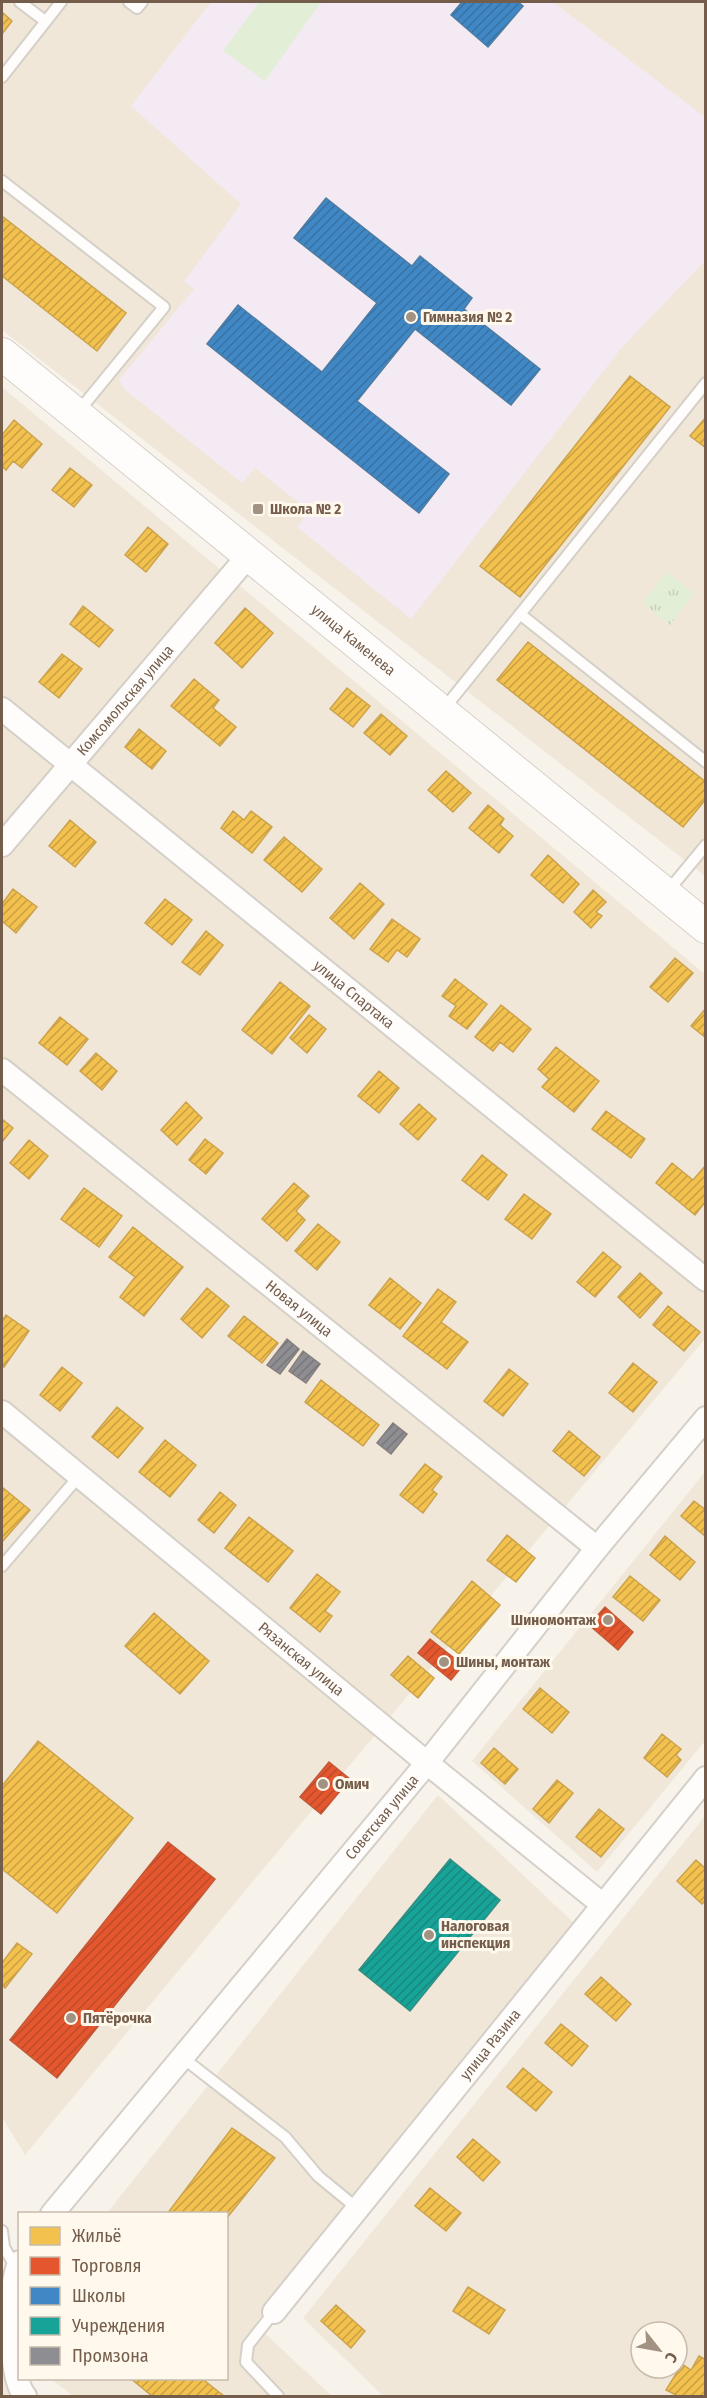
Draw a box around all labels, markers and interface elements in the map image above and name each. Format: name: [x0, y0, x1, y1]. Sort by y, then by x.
place label: Гимназия № 2: [423, 308, 512, 326]
marker: Гимназия № 2: [404, 310, 418, 324]
place label: Школа № 2: [270, 500, 341, 518]
marker: Школа № 2: [251, 502, 265, 516]
street label: улица Каменева: [308, 600, 399, 679]
street label: Комсомольская улица: [73, 641, 177, 759]
street label: улица Спартака: [310, 956, 398, 1032]
street label: Новая улица: [262, 1276, 336, 1341]
place label: Шиномонтаж: [511, 1611, 597, 1629]
marker: Шиномонтаж: [601, 1613, 615, 1627]
street label: Рязанская улица: [255, 1618, 348, 1700]
place label: Шины, монтаж: [456, 1653, 551, 1671]
marker: Шины, монтаж: [437, 1655, 451, 1669]
street label: Советская улица: [342, 1771, 422, 1863]
place label: Омич: [335, 1775, 369, 1793]
marker: Омич: [316, 1777, 330, 1791]
place label: Налоговая инспекция: [441, 1917, 510, 1952]
marker: Налоговая инспекция: [422, 1928, 436, 1942]
street label: улица Разина: [456, 2006, 524, 2084]
place label: Пятёрочка: [83, 2009, 152, 2027]
marker: Пятёрочка: [64, 2011, 78, 2025]
legend: [18, 2212, 228, 2380]
text: Жильё: [72, 2225, 122, 2247]
text: Торговля: [72, 2255, 141, 2277]
text: Школы: [72, 2285, 126, 2307]
text: Учреждения: [71, 2315, 165, 2337]
north arrow: [629, 2320, 689, 2380]
text: Промзона: [72, 2345, 149, 2367]
text: С: [661, 2349, 682, 2366]

